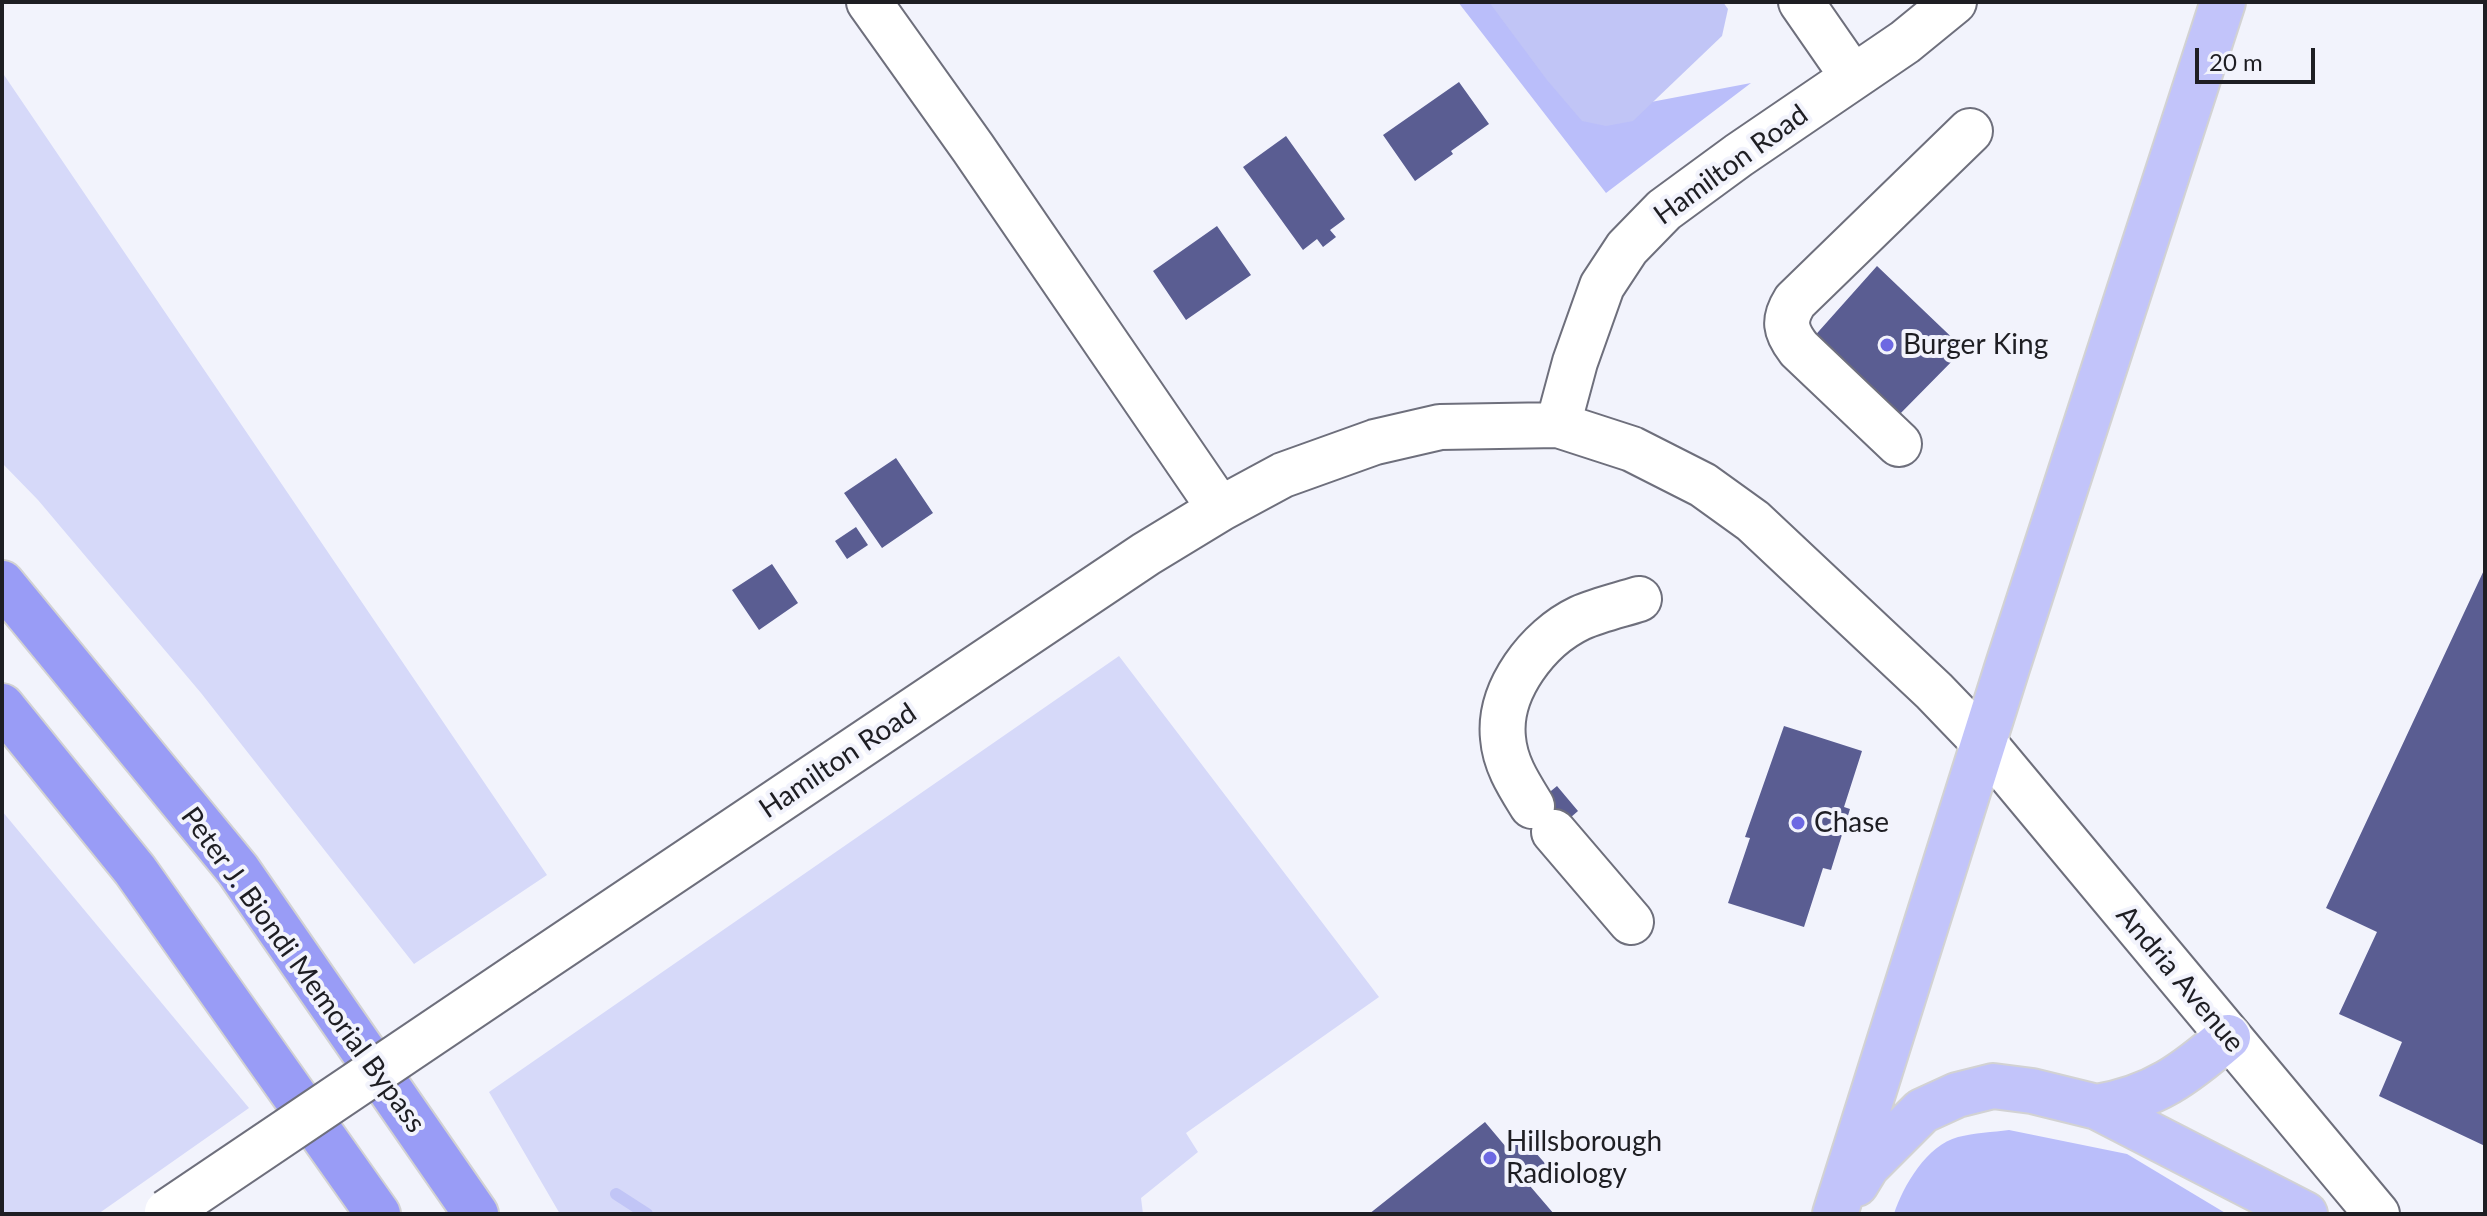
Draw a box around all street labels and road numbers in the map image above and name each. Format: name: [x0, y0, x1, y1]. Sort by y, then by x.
street label: Hamilton Road: [1648, 98, 1814, 232]
street label: Hamilton Road: [753, 696, 923, 826]
street label: Peter J. Biondi Memorial Bypass: [174, 801, 432, 1139]
street label: Andria Avenue: [2109, 899, 2251, 1059]

